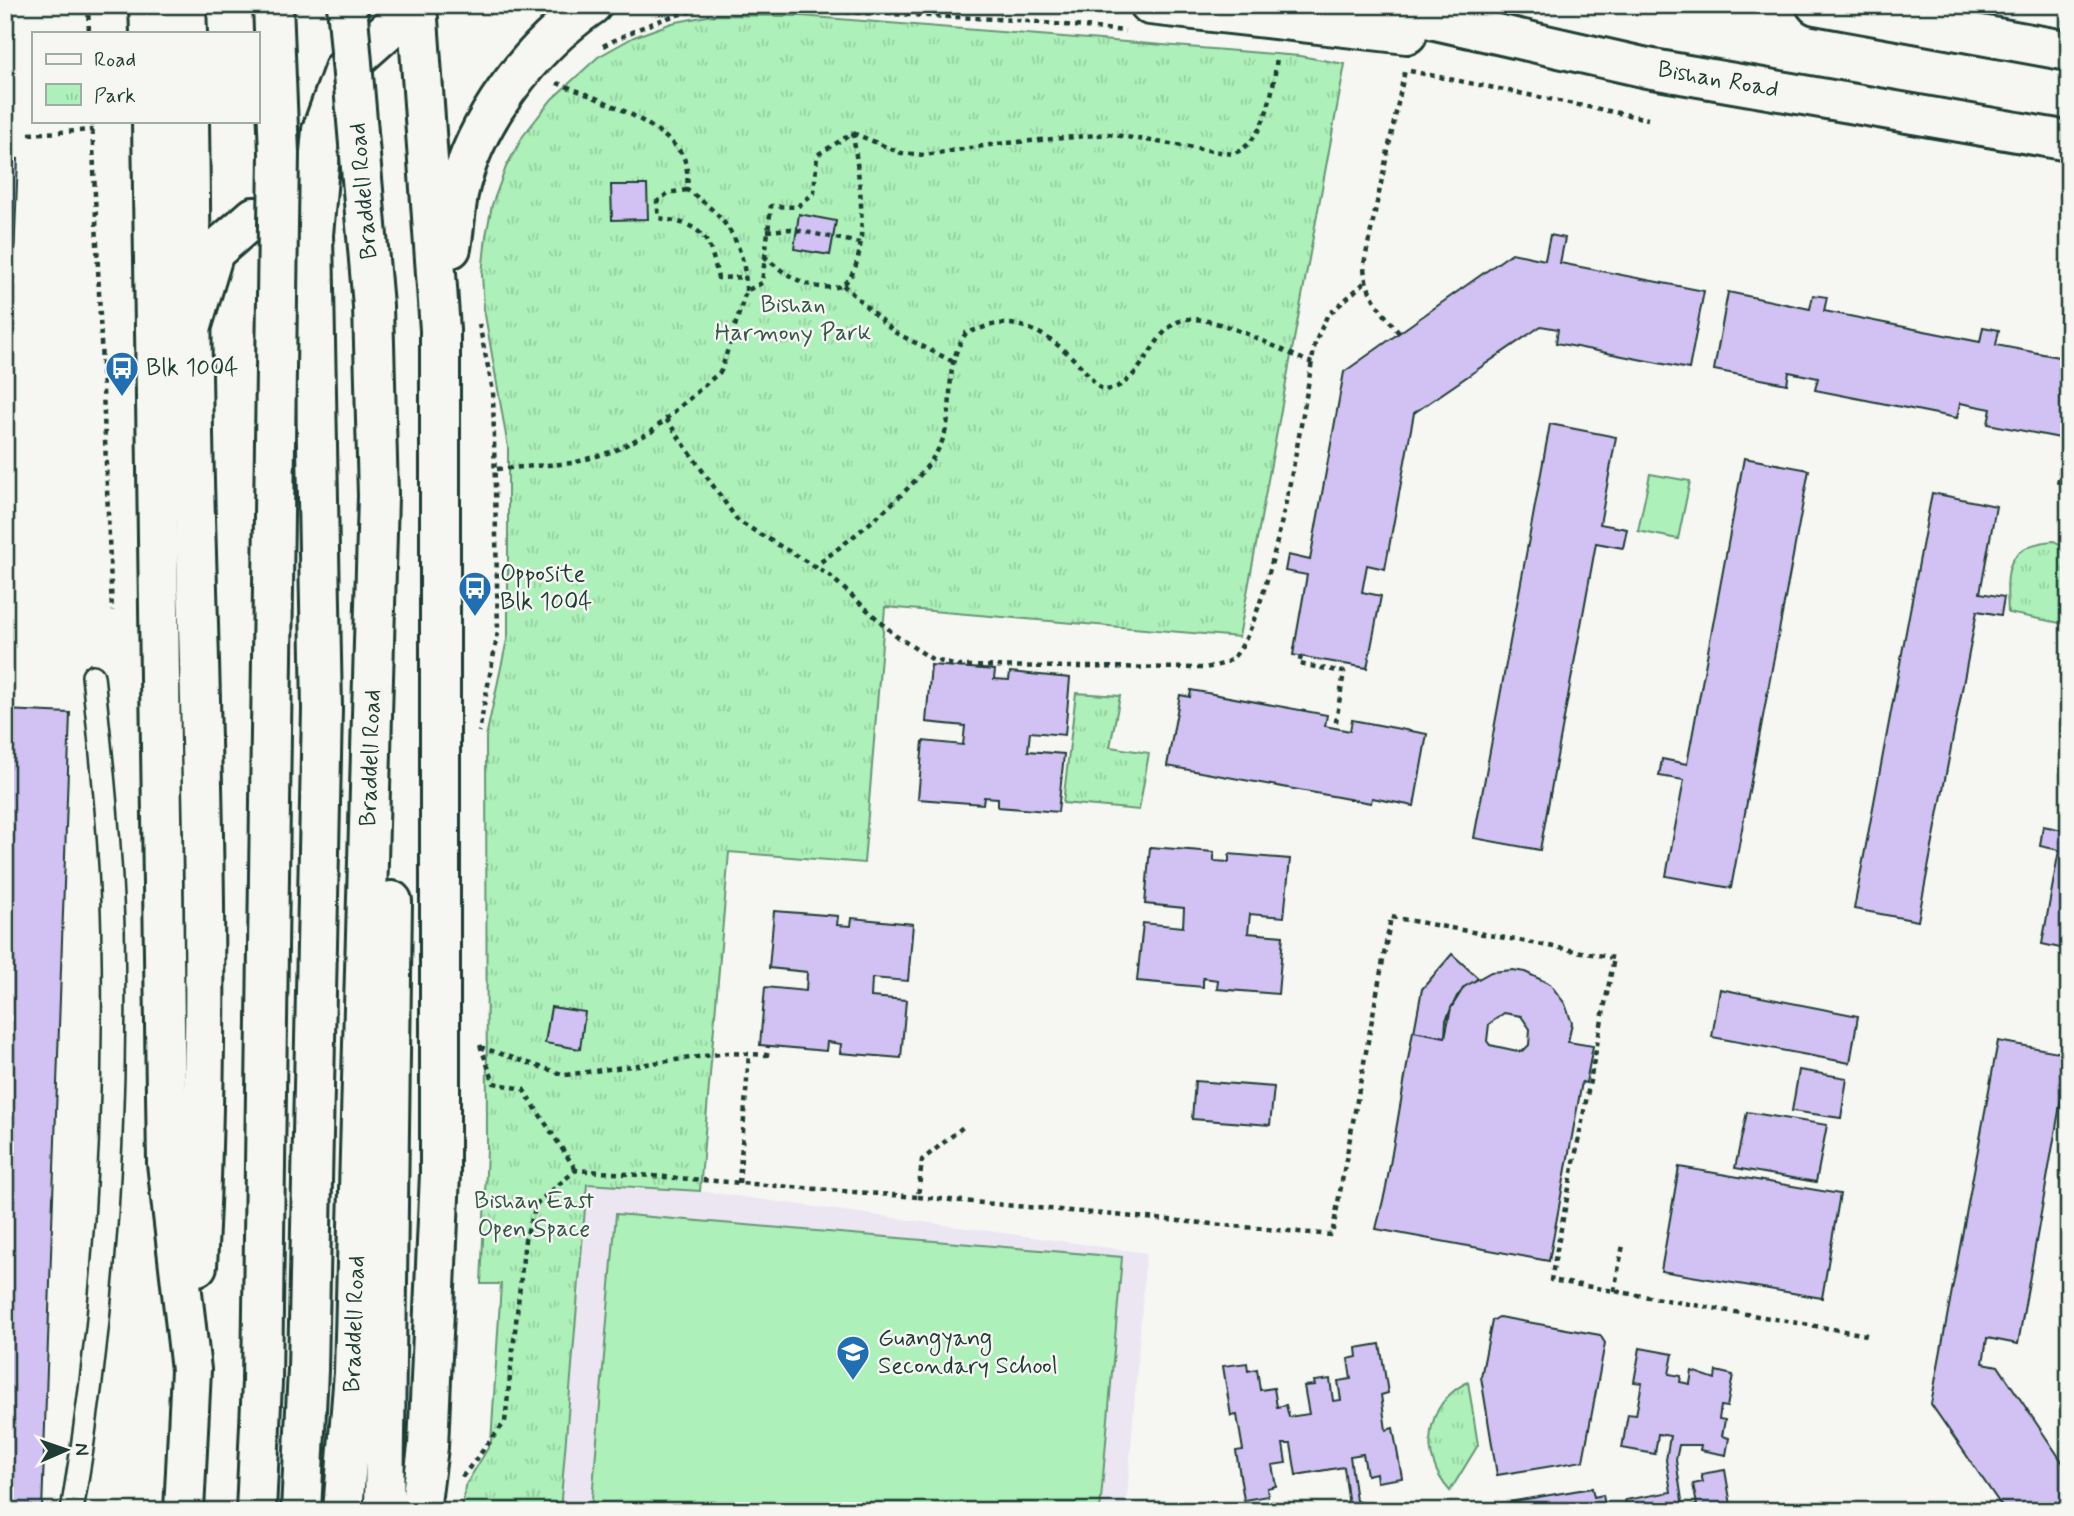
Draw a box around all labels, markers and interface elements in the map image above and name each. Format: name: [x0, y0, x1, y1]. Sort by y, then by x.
legend: [32, 32, 259, 122]
text: Road: [94, 46, 136, 74]
street label: Bishan Road: [1655, 54, 1781, 106]
text: Park: [94, 82, 136, 110]
street label: Braddell Road: [343, 121, 385, 261]
park label: Bishan Harmony Park: [715, 290, 871, 349]
bus stop icon: Blk 1004: [103, 349, 141, 398]
place label: Blk 1004: [146, 353, 238, 384]
place label: Opposite Blk 1004: [500, 559, 592, 618]
bus stop icon: Opposite Blk 1004: [456, 569, 494, 618]
street label: Braddell Road: [353, 689, 389, 827]
park label: Bishan East Open Space: [474, 1186, 594, 1245]
street label: Braddell Road: [337, 1255, 373, 1393]
place label: Guangyang Secondary School: [878, 1323, 1058, 1382]
school or university icon: Guangyang Secondary School: [834, 1333, 872, 1382]
north arrow: [32, 1414, 102, 1484]
text: N: [69, 1443, 94, 1456]

